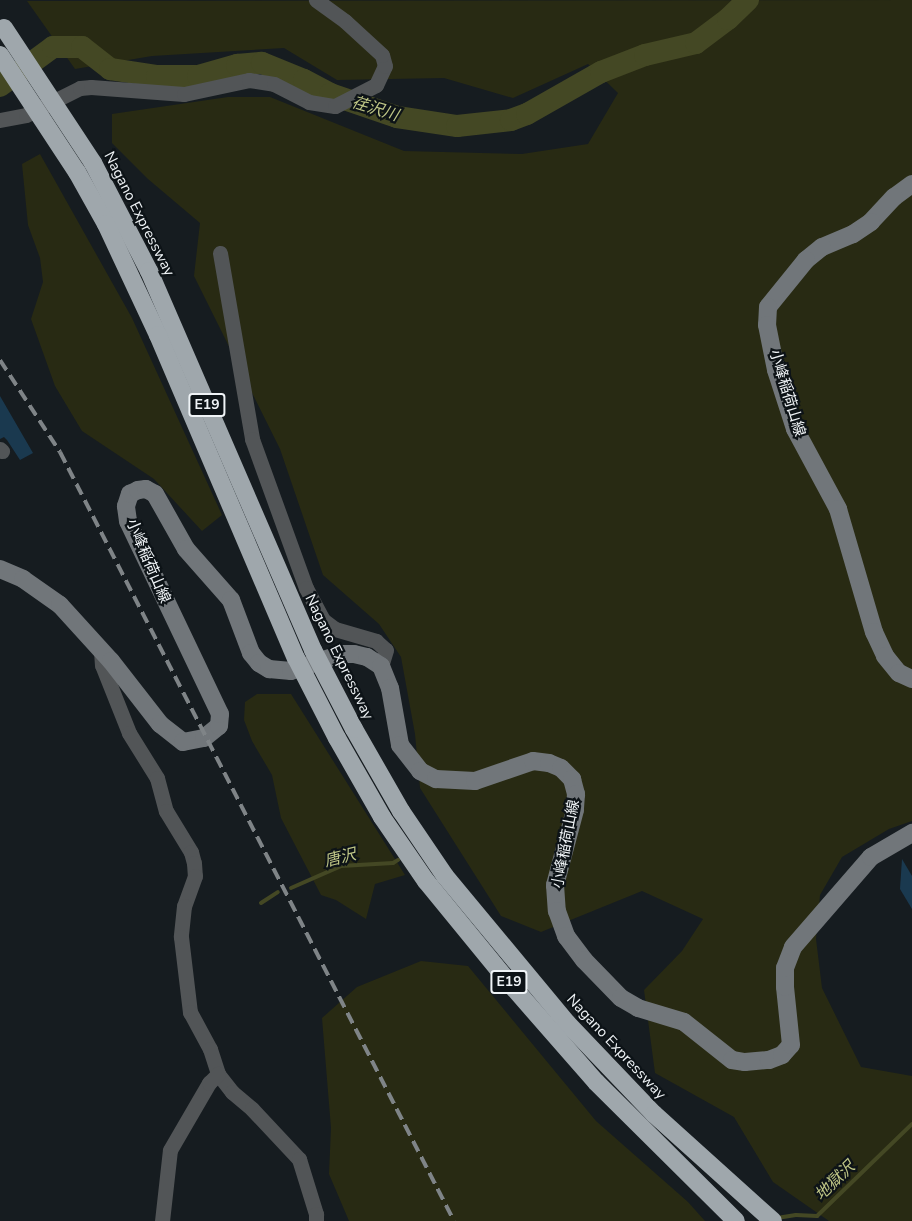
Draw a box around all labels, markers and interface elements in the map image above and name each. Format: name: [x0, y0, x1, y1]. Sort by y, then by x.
water label: 荏沢川: [349, 93, 401, 125]
street label: Nagano Expressway: [100, 149, 178, 279]
street label: 小峰稲荷山線: [765, 347, 809, 439]
road number: E19: [188, 394, 226, 416]
street label: 小峰稲荷山線: [122, 516, 174, 606]
street label: Nagano Expressway: [301, 591, 377, 723]
street label: 小峰稲荷山線: [549, 798, 583, 890]
water label: 唐沢: [322, 845, 358, 871]
road number: E19: [490, 971, 528, 993]
street label: Nagano Expressway: [563, 991, 669, 1103]
water label: 地獄沢: [811, 1157, 859, 1205]

